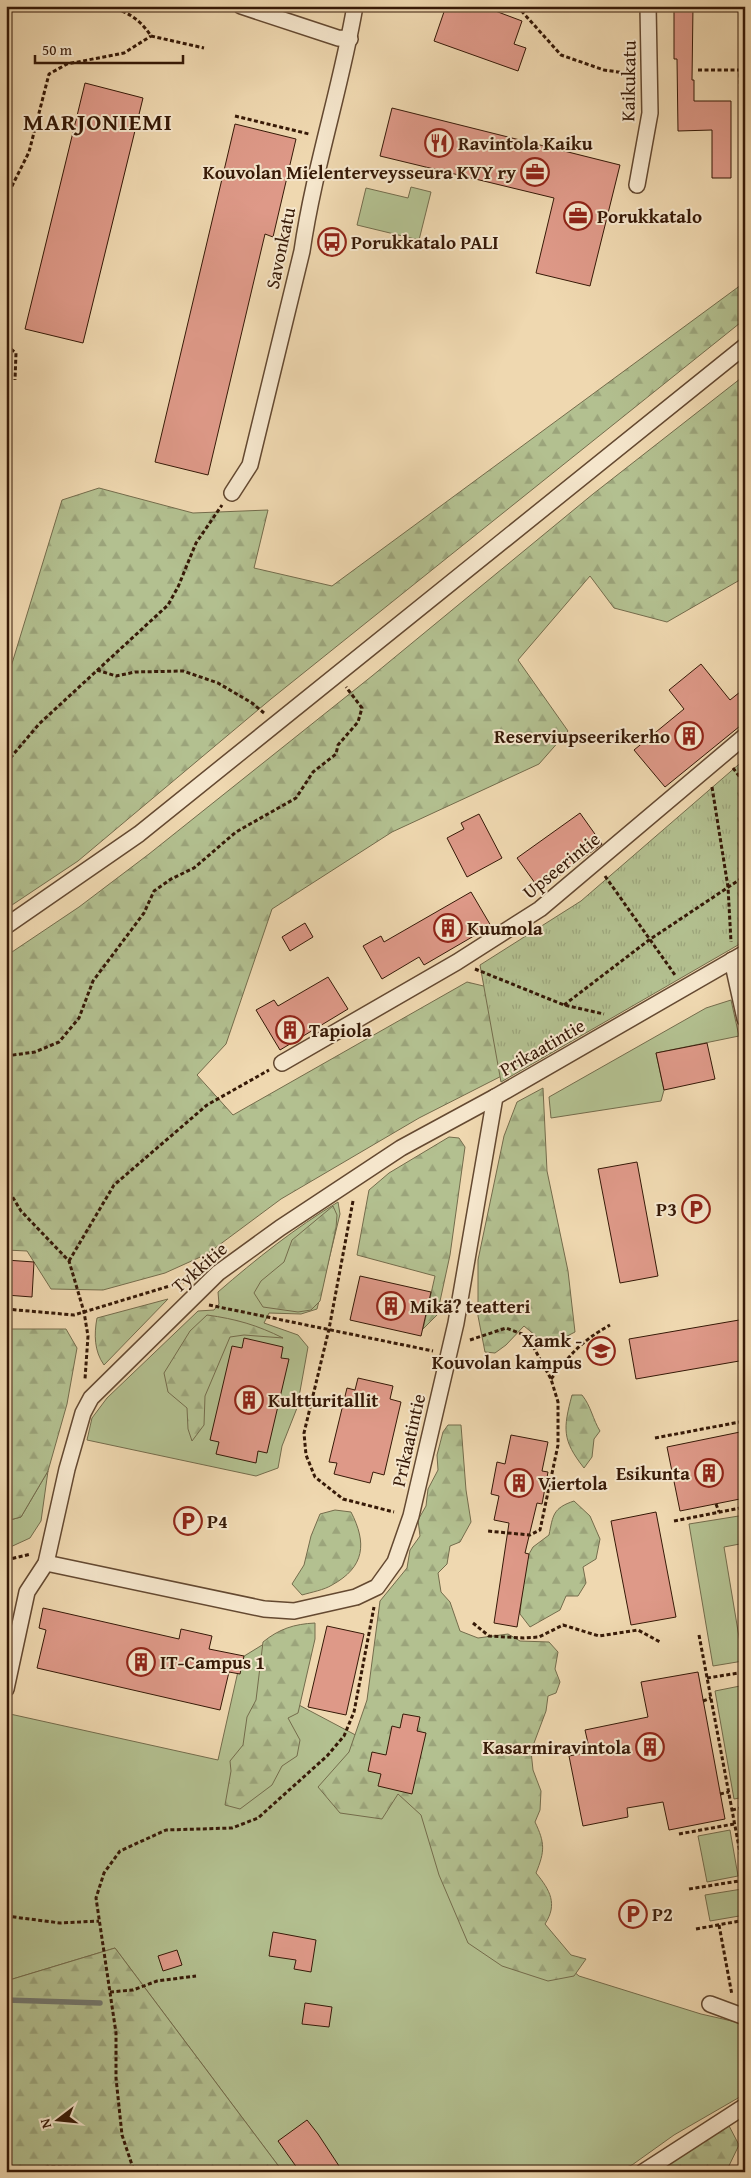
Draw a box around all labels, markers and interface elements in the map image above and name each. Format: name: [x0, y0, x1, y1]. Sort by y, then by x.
scale bar: [35, 32, 182, 64]
text: 50 m: [42, 39, 73, 60]
street label: Kaikukatu: [613, 39, 643, 122]
district label: MARJONIEMI: [23, 104, 173, 139]
restaurant icon: Ravintola Kaiku: [424, 128, 454, 158]
place label: Ravintola Kaiku: [458, 129, 593, 157]
office icon: Kouvolan Mielenterveysseura KVY ry: [520, 157, 550, 187]
place label: Kouvolan Mielenterveysseura KVY ry: [203, 158, 516, 186]
office icon: Porukkatalo: [563, 201, 593, 231]
place label: Porukkatalo: [597, 202, 702, 230]
street label: Savonkatu: [258, 204, 302, 292]
bus stop icon: Porukkatalo PALI: [317, 227, 347, 257]
place label: Porukkatalo PALI: [351, 228, 499, 256]
building icon: Reserviupseerikerho: [674, 721, 704, 751]
place label: Reserviupseerikerho: [494, 722, 670, 750]
street label: Upseerintie: [516, 825, 606, 905]
building icon: Kuumola: [433, 913, 463, 943]
place label: Kuumola: [467, 914, 543, 942]
street label: Prikaatintie: [494, 1011, 590, 1083]
building icon: Tapiola: [275, 1015, 305, 1045]
place label: Tapiola: [309, 1016, 372, 1044]
parking icon: P3: [681, 1194, 711, 1224]
place label: P3: [656, 1195, 677, 1223]
street label: Tykkitie: [165, 1235, 233, 1299]
building icon: Mikä? teatteri: [376, 1291, 406, 1321]
place label: Mikä? teatteri: [410, 1292, 530, 1320]
place label: Xamk - Kouvolan kampus: [432, 1326, 582, 1376]
school or university icon: Xamk - Kouvolan kampus: [586, 1336, 616, 1366]
building icon: Kultturitallit: [234, 1385, 264, 1415]
place label: Kultturitallit: [268, 1386, 379, 1414]
street label: Prikaatintie: [384, 1391, 432, 1489]
building icon: Esikunta: [694, 1458, 724, 1488]
place label: Esikunta: [616, 1459, 690, 1487]
building icon: Viertola: [504, 1468, 534, 1498]
place label: Viertola: [538, 1469, 608, 1497]
parking icon: P4: [173, 1506, 203, 1536]
place label: P4: [207, 1507, 228, 1535]
building icon: IT-Campus 1: [126, 1647, 156, 1677]
place label: IT-Campus 1: [160, 1648, 265, 1676]
building icon: Kasarmiravintola: [635, 1732, 665, 1762]
place label: Kasarmiravintola: [483, 1733, 631, 1761]
parking icon: P2: [618, 1899, 648, 1929]
place label: P2: [652, 1900, 673, 1928]
north arrow: [32, 2096, 82, 2146]
text: N: [34, 2116, 56, 2131]

